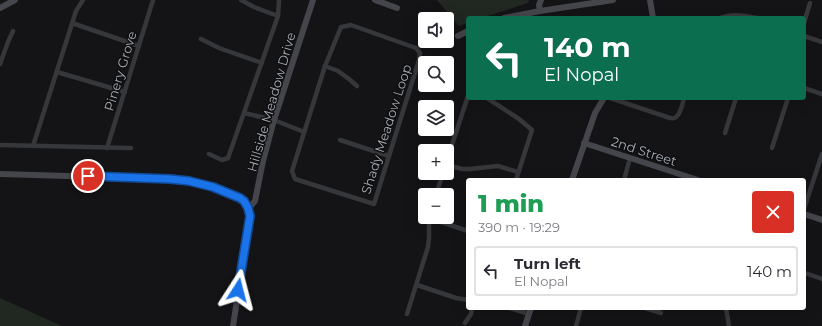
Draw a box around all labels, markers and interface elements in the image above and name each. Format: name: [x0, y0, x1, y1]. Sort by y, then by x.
map controls: [418, 12, 454, 224]
button: sound: [418, 12, 454, 48]
street label: Pinery Grove: [100, 29, 140, 113]
street label: Hillside Meadow Drive: [243, 30, 299, 174]
text: 140 m: [544, 30, 631, 64]
icon: left: [478, 32, 530, 84]
button: search: [418, 56, 454, 92]
street label: Shady Meadow Loop: [357, 62, 415, 196]
text: El Nopal: [544, 64, 619, 86]
button: layers: [418, 100, 454, 136]
street label: 2nd Street: [609, 133, 679, 169]
button: +: [418, 144, 454, 180]
pin: [71, 159, 105, 193]
icon: arrive: [77, 165, 99, 187]
button: −: [418, 188, 454, 224]
text: 1 min: [478, 189, 544, 218]
button: close: [752, 191, 794, 233]
text: 390 m · 19:29: [478, 219, 560, 235]
text: Turn left: [514, 254, 581, 273]
icon: left: [480, 260, 502, 282]
text: 140 m: [747, 262, 792, 281]
position arrow: [217, 269, 259, 311]
text: El Nopal: [514, 273, 568, 289]

